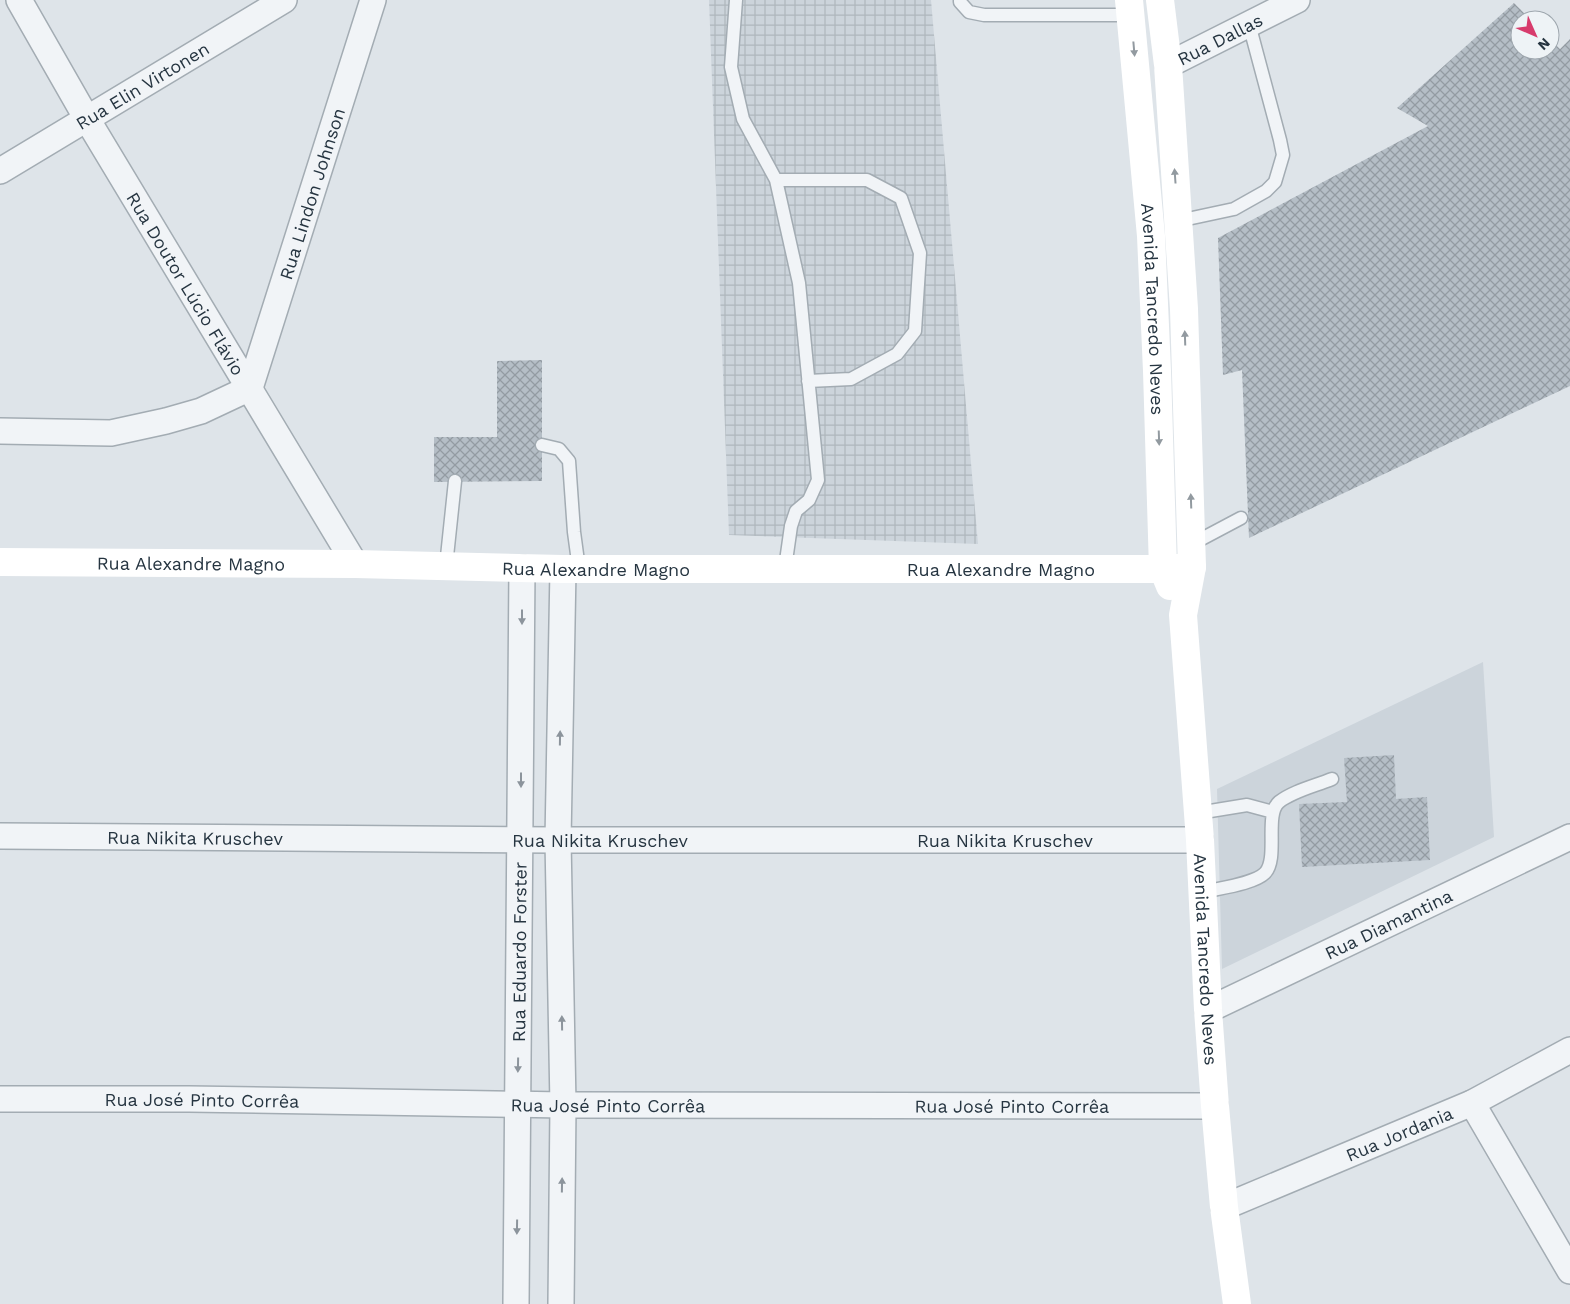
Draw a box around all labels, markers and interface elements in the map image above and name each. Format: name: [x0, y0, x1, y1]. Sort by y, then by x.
street label: Rua Dallas: [1174, 9, 1266, 69]
north arrow: [1510, 10, 1560, 60]
text: N: [1535, 35, 1554, 54]
street label: Rua Elin Virtonen: [72, 37, 213, 133]
one-way arrow: [1130, 41, 1138, 57]
street label: Rua Lindon Johnson: [275, 105, 349, 282]
one-way arrow: [1171, 168, 1179, 184]
street label: Rua Doutor Lúcio Flávio: [123, 188, 249, 379]
street label: Avenida Tancredo Neves: [1137, 202, 1169, 415]
one-way arrow: [1181, 330, 1189, 346]
one-way arrow: [1155, 430, 1163, 446]
one-way arrow: [1186, 493, 1194, 509]
street label: Rua Alexandre Magno: [97, 552, 285, 574]
street label: Rua Alexandre Magno: [502, 557, 690, 580]
street label: Rua Alexandre Magno: [907, 559, 1095, 580]
one-way arrow: [518, 609, 526, 625]
one-way arrow: [556, 730, 564, 746]
one-way arrow: [517, 772, 525, 788]
street label: Rua Nikita Kruschev: [107, 826, 284, 849]
street label: Rua Nikita Kruschev: [512, 829, 689, 851]
street label: Rua Nikita Kruschev: [917, 830, 1094, 851]
street label: Avenida Tancredo Neves: [1190, 853, 1223, 1066]
street label: Rua Eduardo Forster: [508, 862, 530, 1042]
street label: Rua Diamantina: [1321, 884, 1456, 963]
one-way arrow: [557, 1015, 565, 1031]
one-way arrow: [514, 1057, 522, 1073]
street label: Rua José Pinto Corrêa: [105, 1089, 300, 1111]
street label: Rua José Pinto Corrêa: [510, 1094, 705, 1116]
street label: Rua José Pinto Corrêa: [915, 1095, 1109, 1116]
street label: Rua Jordania: [1343, 1102, 1456, 1165]
one-way arrow: [558, 1177, 566, 1193]
one-way arrow: [513, 1219, 521, 1235]

